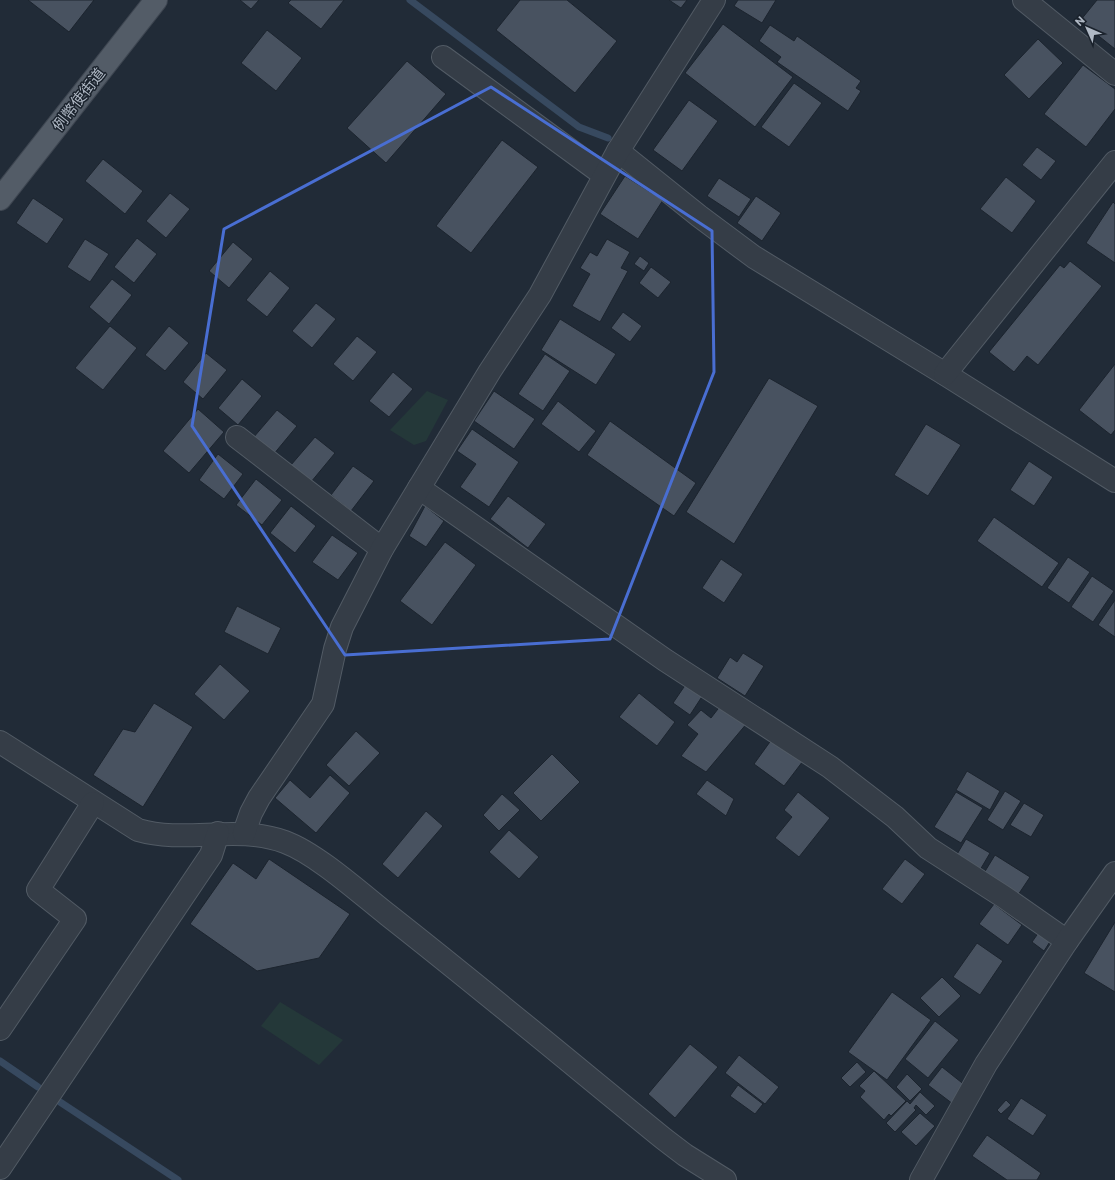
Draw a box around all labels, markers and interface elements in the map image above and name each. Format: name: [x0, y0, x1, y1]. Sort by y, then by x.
north arrow: [1067, 8, 1107, 48]
text: N: [1072, 13, 1087, 28]
street label: 例幣使街道: [48, 64, 108, 134]

